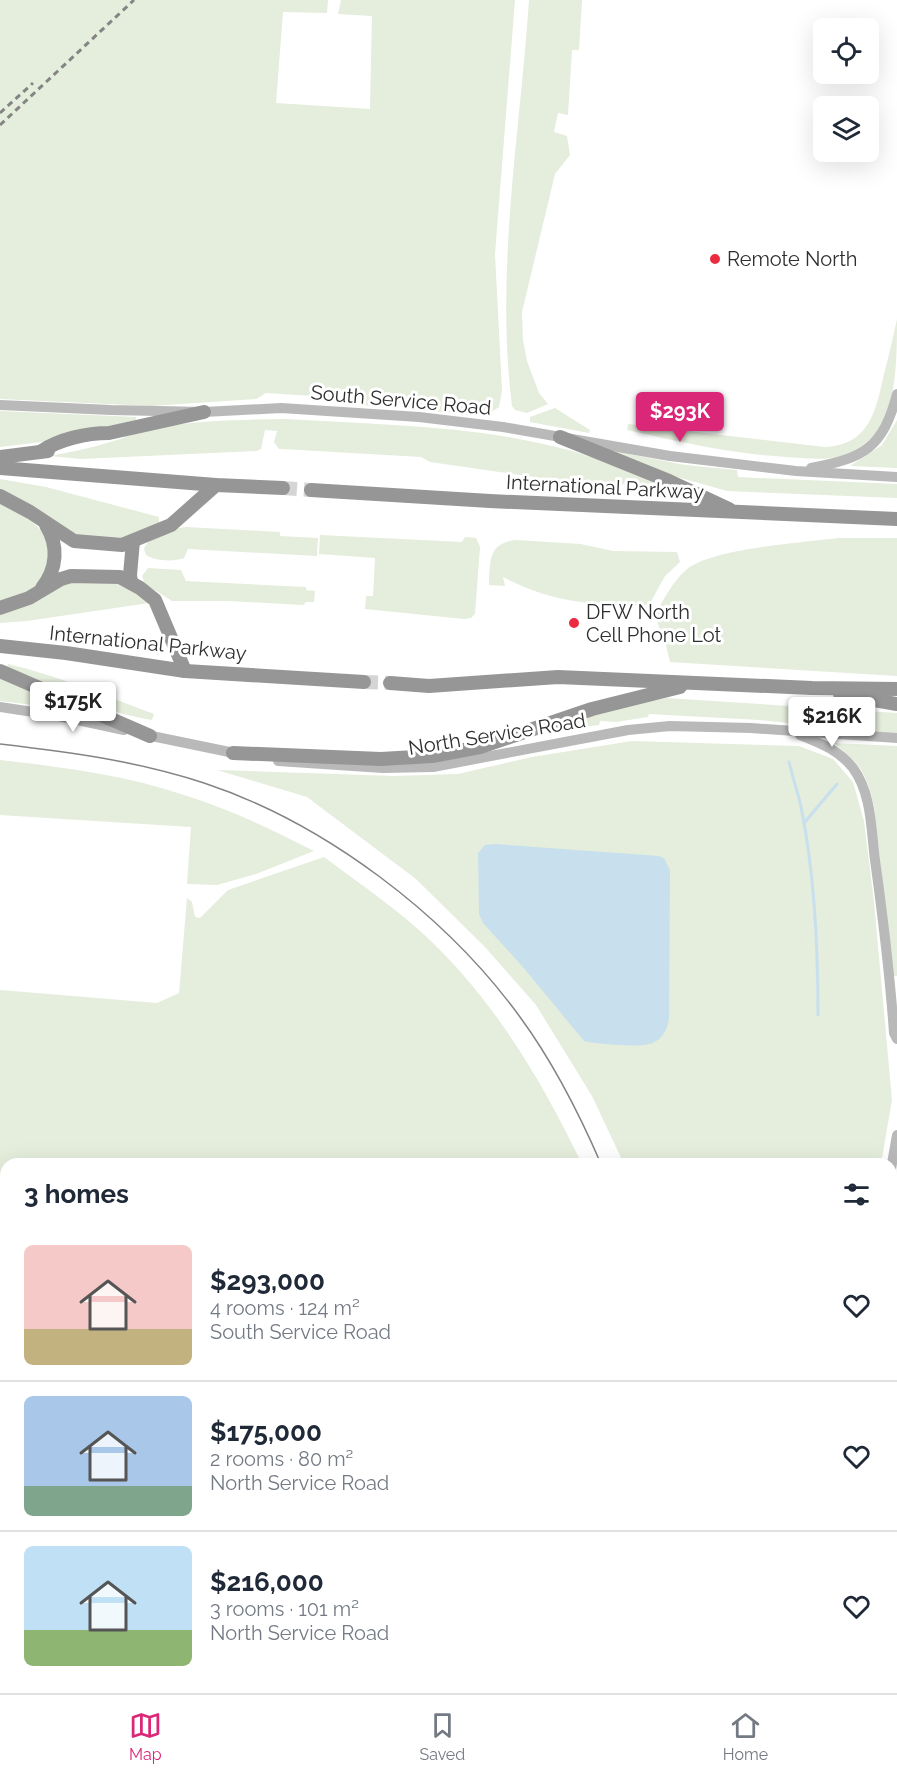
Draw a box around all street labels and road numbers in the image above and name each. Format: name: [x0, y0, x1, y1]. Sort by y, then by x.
street label: South Service Road: [310, 380, 492, 420]
street label: International Parkway: [505, 470, 705, 504]
street label: International Parkway: [48, 621, 248, 665]
street label: North Service Road: [407, 708, 587, 760]

